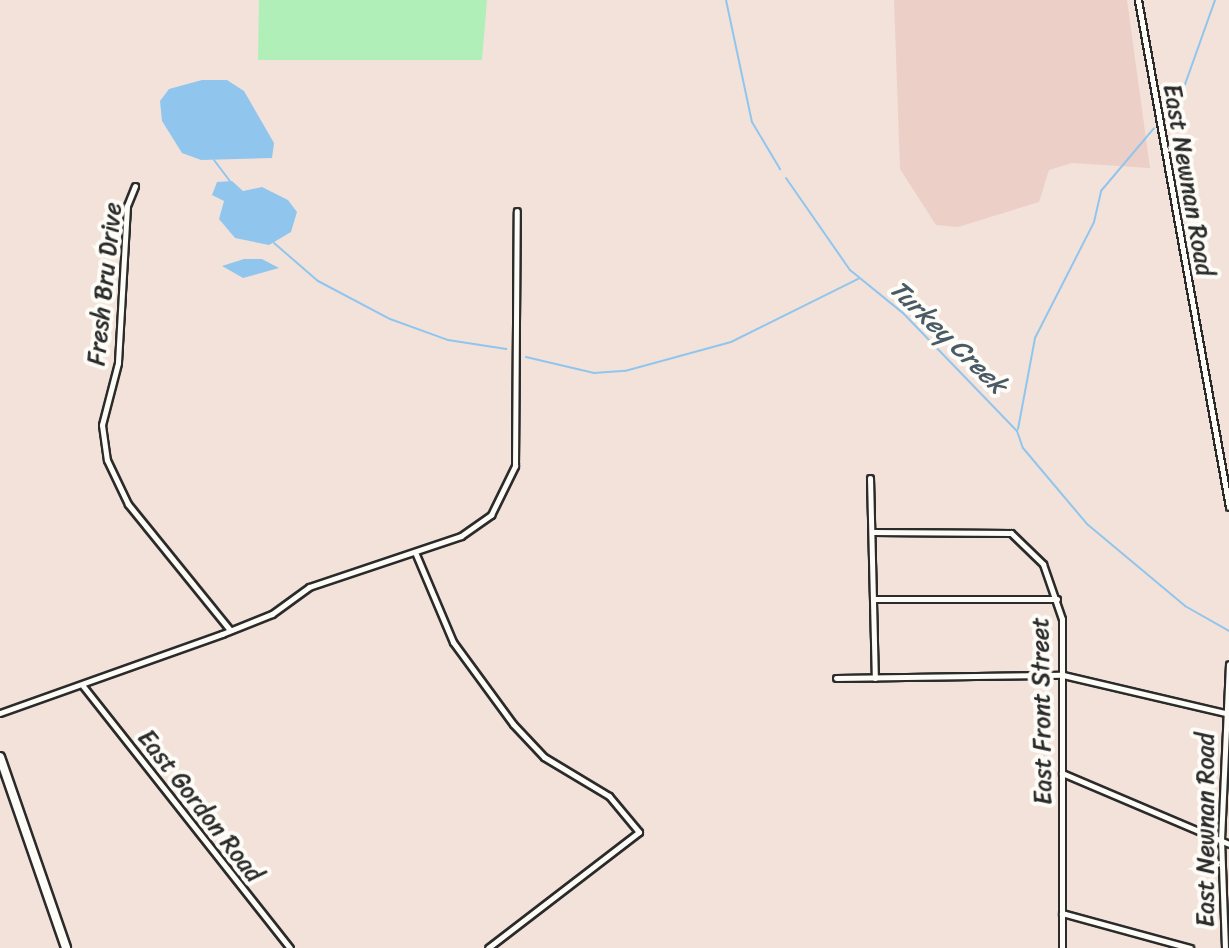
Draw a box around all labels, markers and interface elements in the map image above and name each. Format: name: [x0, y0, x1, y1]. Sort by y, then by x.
street label: East Newnan Road: [1157, 82, 1219, 278]
street label: Fresh Bru Drive: [82, 201, 128, 367]
water label: Turkey Creek: [883, 273, 1013, 401]
street label: East Front Street: [1026, 617, 1058, 805]
street label: East Gordon Road: [131, 724, 269, 888]
street label: East Newnan Road: [1192, 733, 1220, 927]

